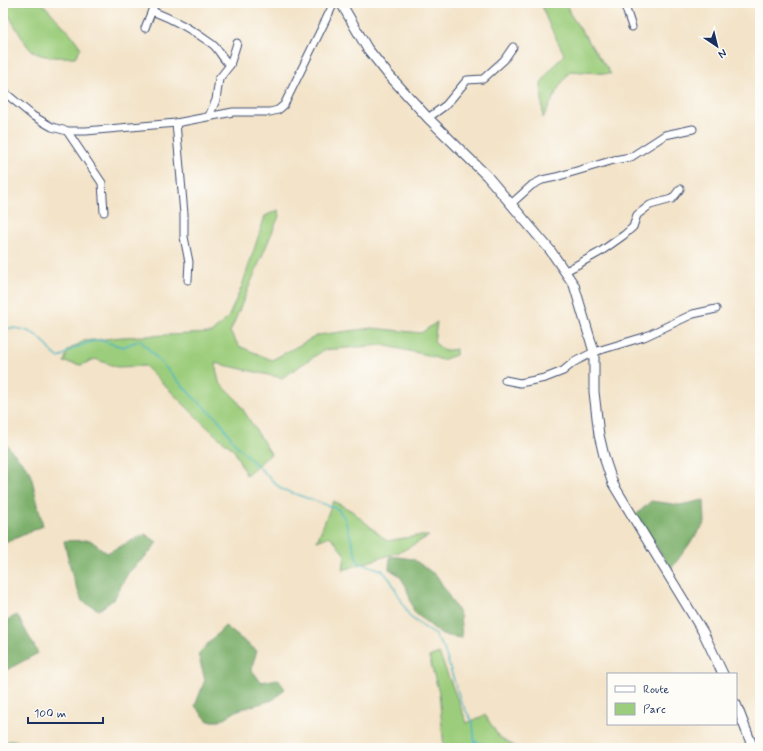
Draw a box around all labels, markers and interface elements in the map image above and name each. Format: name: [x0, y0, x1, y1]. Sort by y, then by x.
north arrow: [697, 26, 737, 66]
text: N: [715, 46, 729, 61]
legend: [607, 673, 737, 725]
text: Route: [643, 682, 669, 698]
scale bar: [28, 699, 103, 725]
text: Parc: [643, 702, 666, 718]
text: 100 m: [34, 706, 66, 722]

